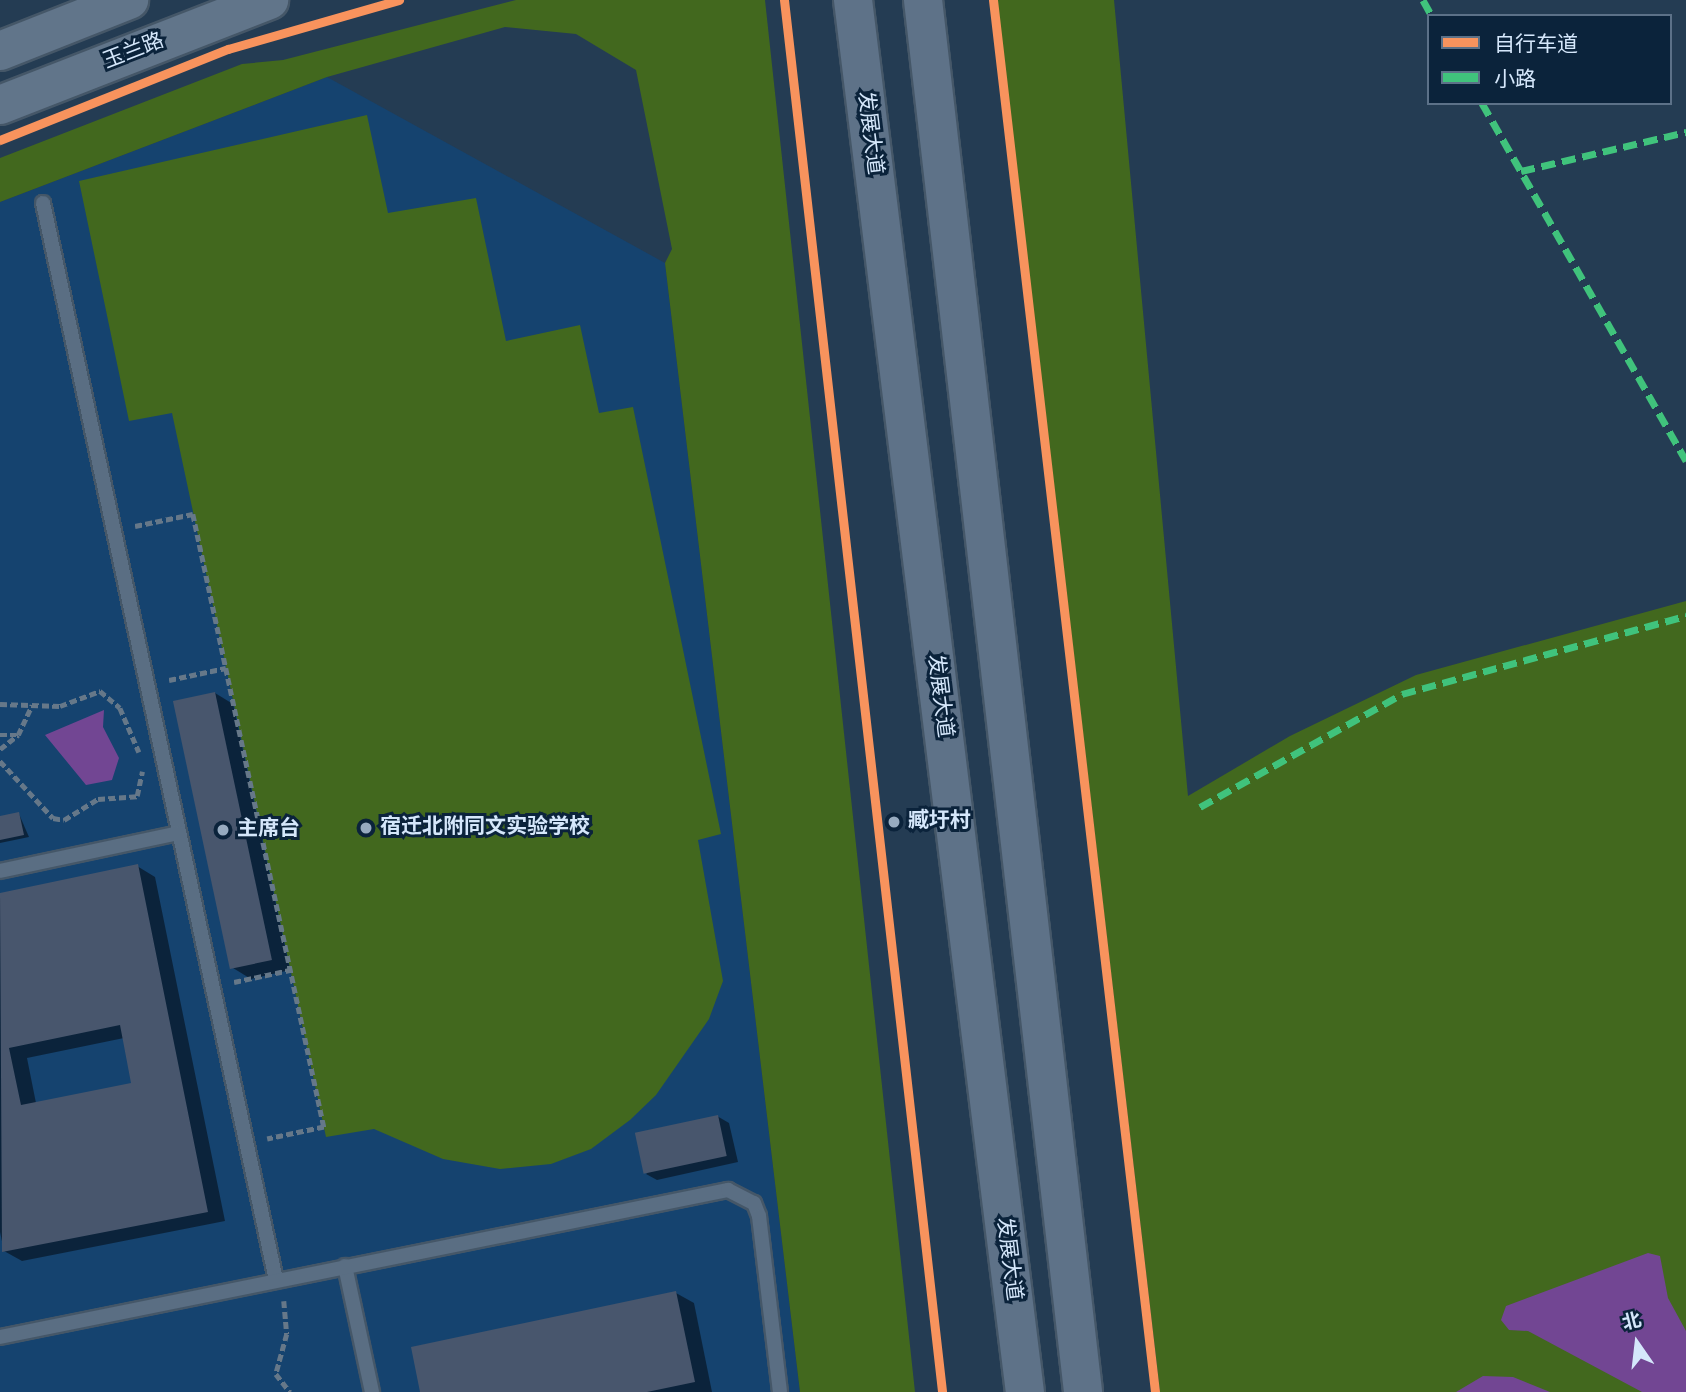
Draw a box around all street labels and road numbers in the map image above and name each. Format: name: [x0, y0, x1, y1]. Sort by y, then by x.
street label: 玉兰路: [100, 29, 168, 75]
street label: 发展大道: [851, 90, 887, 176]
street label: 发展大道: [921, 653, 957, 739]
street label: 发展大道: [990, 1216, 1026, 1302]

